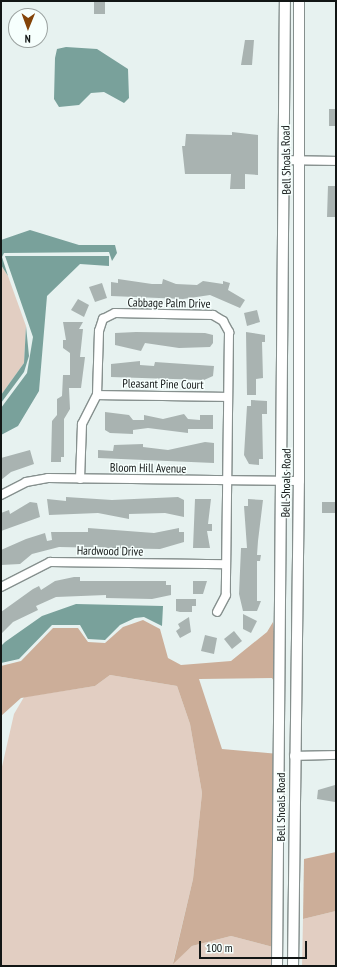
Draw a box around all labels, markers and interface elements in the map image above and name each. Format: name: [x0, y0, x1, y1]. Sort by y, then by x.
north arrow: [8, 8, 48, 48]
text: N: [25, 32, 31, 46]
street label: Bell Shoals Road: [278, 125, 294, 195]
street label: Cabbage Palm Drive: [127, 295, 211, 311]
street label: Pleasant Pine Court: [122, 376, 204, 392]
street label: Bell Shoals Road: [278, 448, 294, 518]
street label: Bloom Hill Avenue: [110, 460, 186, 476]
street label: Hardwood Drive: [77, 543, 143, 559]
street label: Bell Shoals Road: [274, 772, 288, 842]
scale bar: [201, 933, 309, 959]
text: 100 m: [206, 940, 233, 955]

